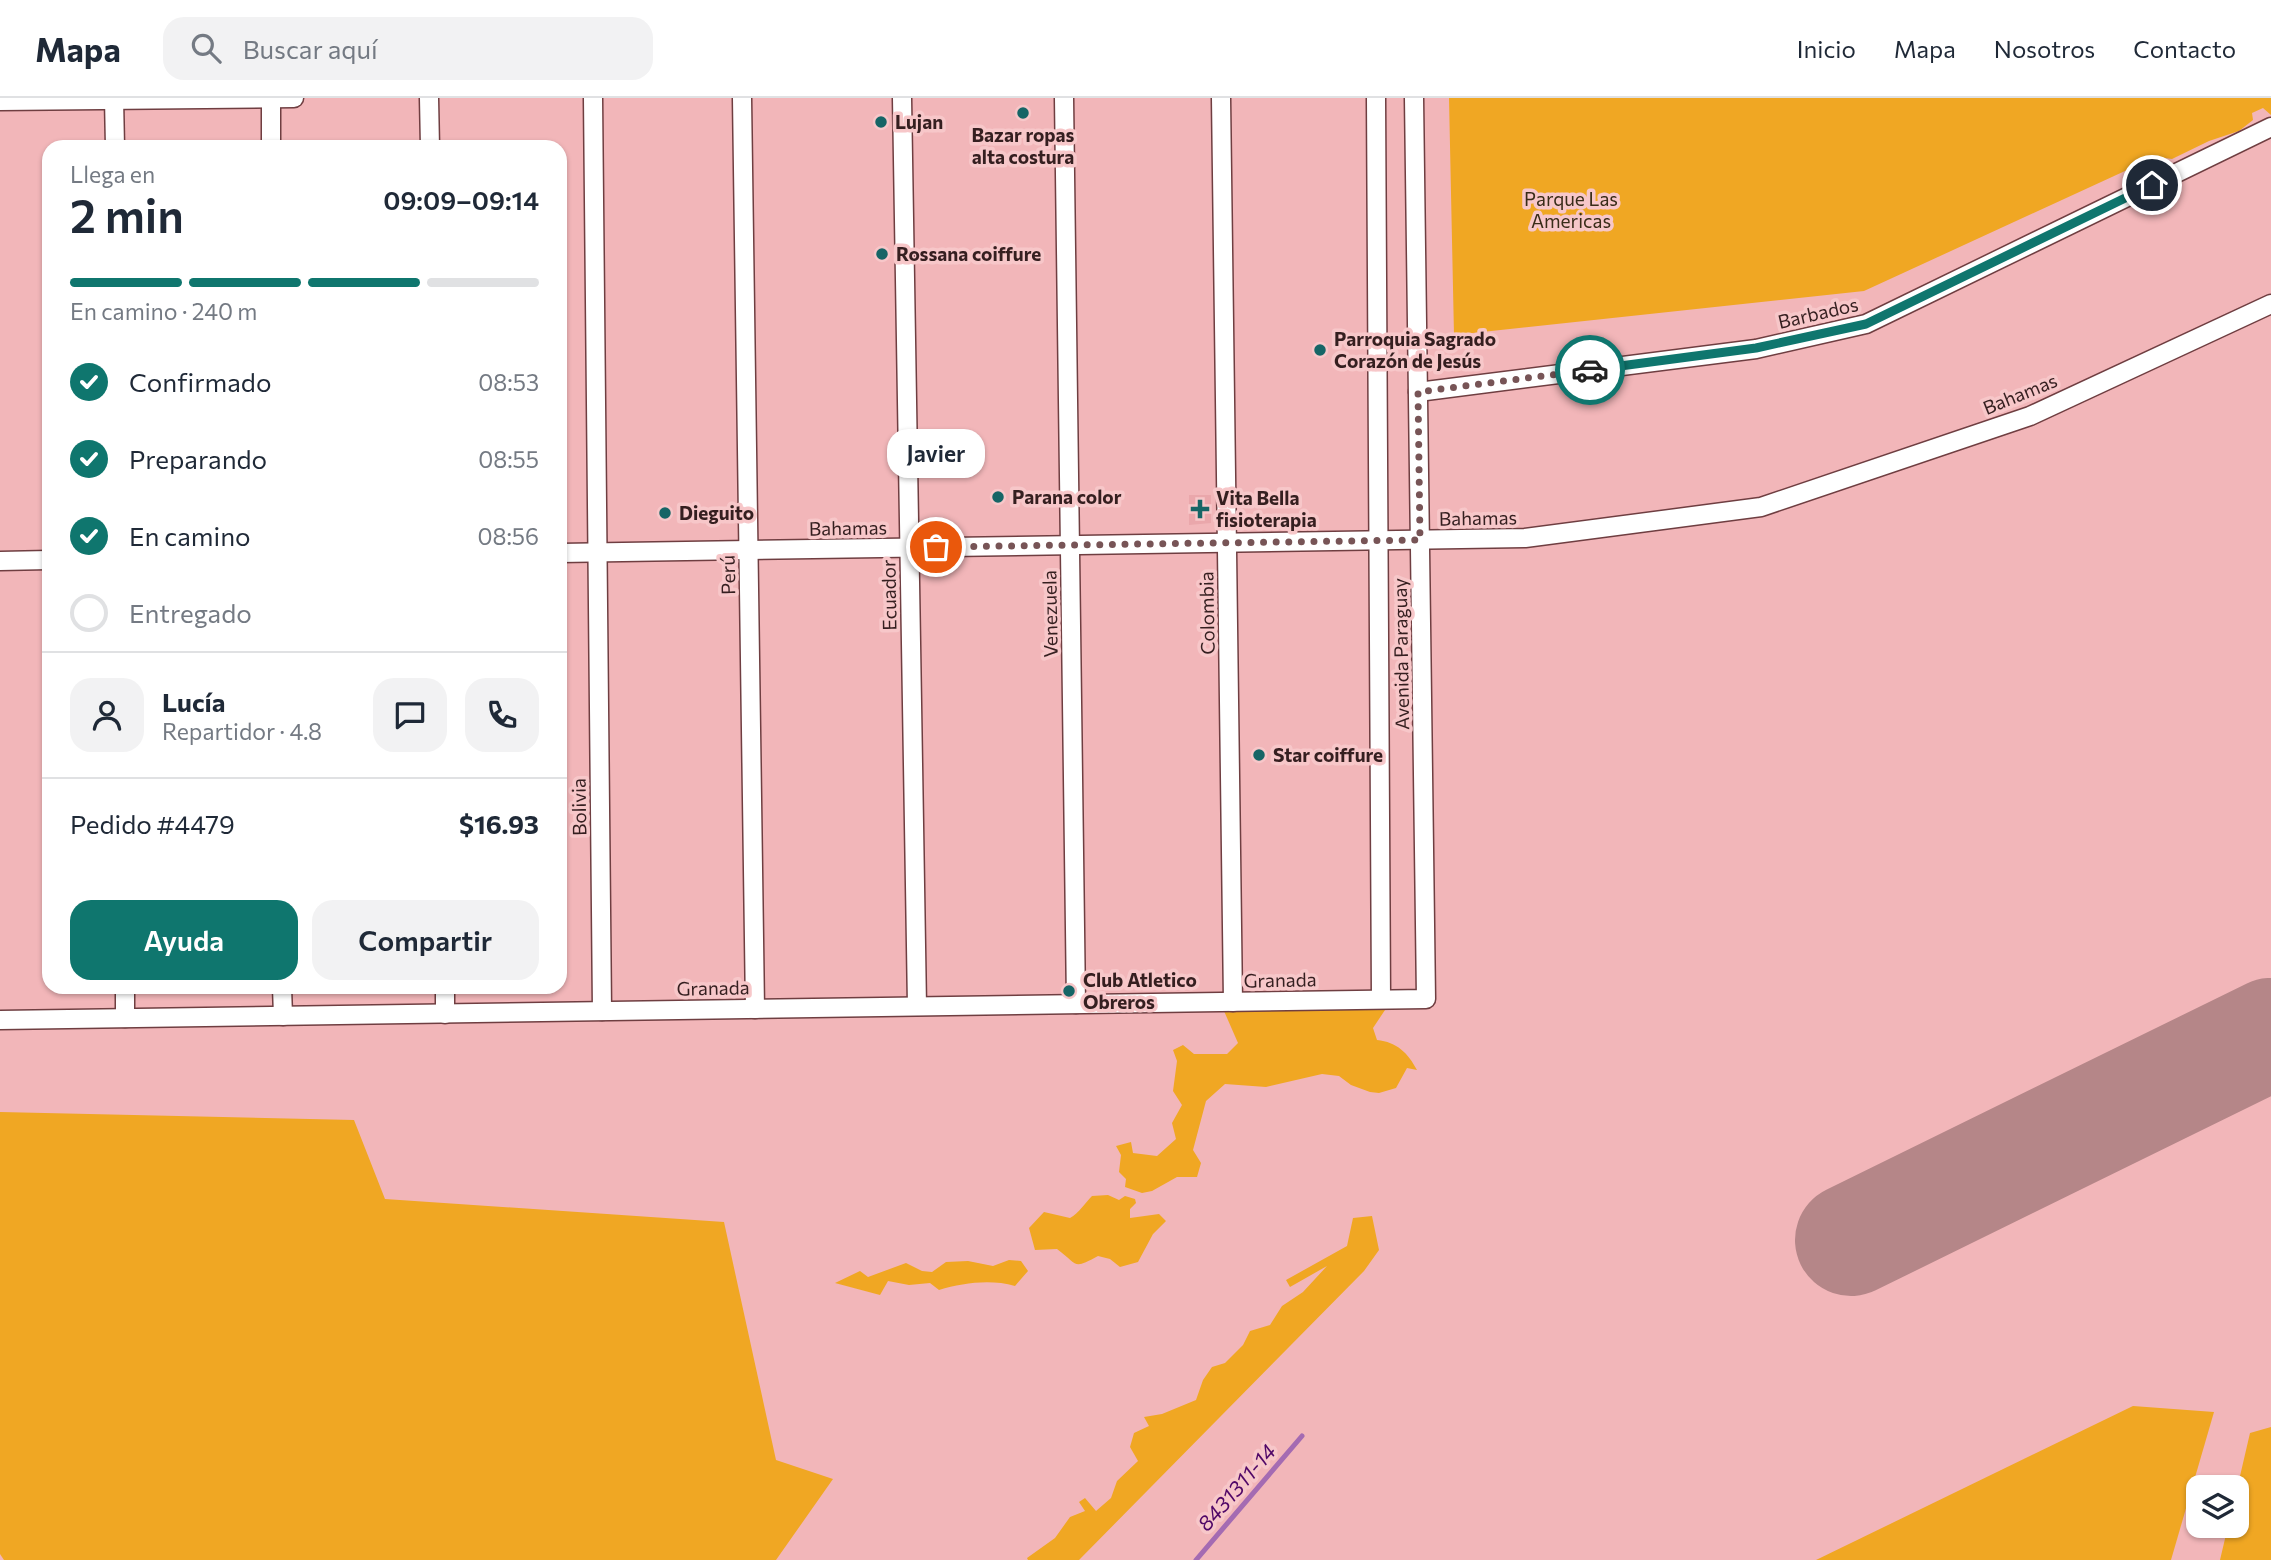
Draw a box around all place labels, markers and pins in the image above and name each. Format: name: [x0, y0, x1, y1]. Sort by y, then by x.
marker: Bazar ropas alta costura: [1015, 105, 1031, 121]
place label: Lujan: [895, 110, 943, 133]
marker: Lujan: [873, 114, 889, 130]
place label: Bazar ropas alta costura: [972, 123, 1075, 168]
pin: [2122, 155, 2182, 215]
place label: Rossana coiffure: [896, 242, 1041, 265]
marker: Rossana coiffure: [874, 246, 890, 262]
place label: Parroquia Sagrado Corazón de Jesús: [1334, 327, 1496, 372]
marker: Parroquia Sagrado Corazón de Jesús: [1312, 342, 1328, 358]
callout: Javier: [887, 428, 985, 477]
place label: Parana color: [1012, 485, 1122, 508]
place label: Vita Bella fisioterapia: [1216, 486, 1317, 531]
marker: Parana color: [990, 489, 1006, 505]
marker: Vita Bella fisioterapia: [1190, 499, 1210, 519]
place label: Dieguito: [679, 501, 754, 524]
marker: Dieguito: [657, 505, 673, 521]
pin: [906, 517, 966, 577]
place label: Star coiffure: [1273, 743, 1383, 766]
marker: Star coiffure: [1251, 747, 1267, 763]
place label: Club Atletico Obreros: [1083, 968, 1197, 1013]
marker: Club Atletico Obreros: [1061, 983, 1077, 999]

